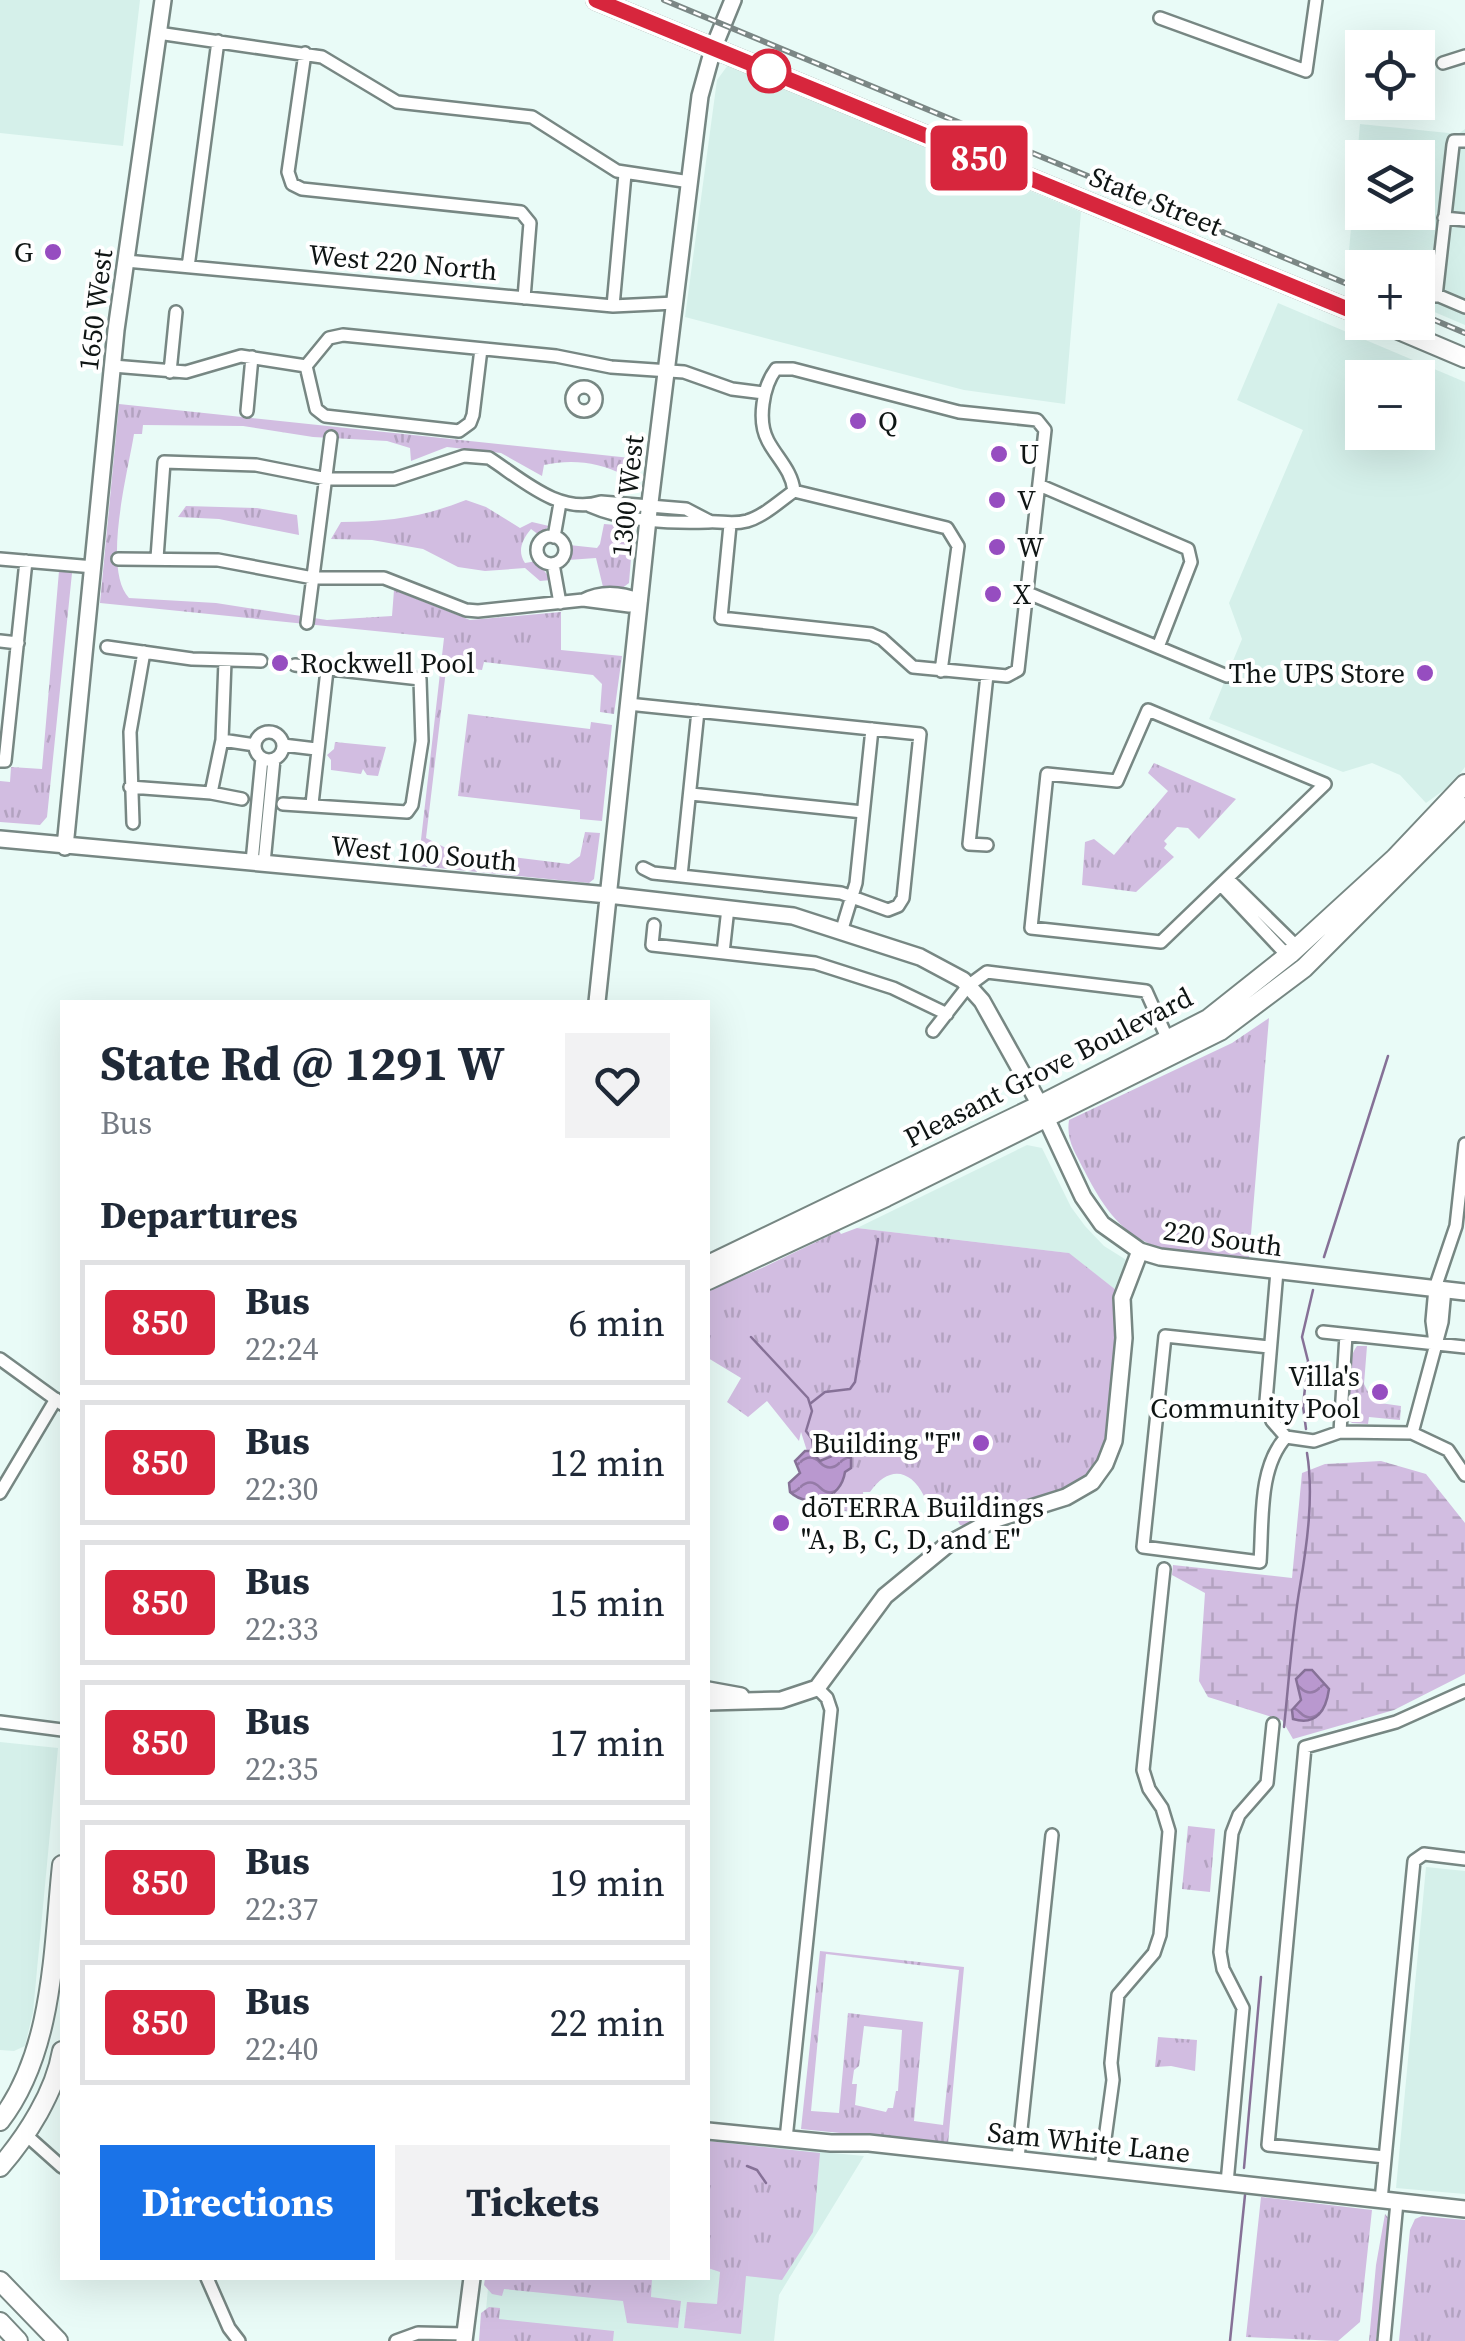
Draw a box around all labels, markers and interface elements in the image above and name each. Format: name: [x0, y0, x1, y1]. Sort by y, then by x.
map controls: [1345, 30, 1435, 450]
button: locate: [1345, 30, 1435, 120]
unlabelled marker: [748, 50, 790, 92]
line badge: 850: [922, 126, 1036, 190]
text: 850: [951, 134, 1007, 182]
button: layers: [1345, 140, 1435, 230]
street label: State Street: [1084, 157, 1229, 245]
place label: G: [14, 233, 33, 271]
street label: West 220 North: [307, 235, 499, 289]
marker: G: [42, 241, 64, 263]
street label: 1650 West: [69, 246, 121, 373]
button: +: [1345, 250, 1435, 340]
button: −: [1345, 360, 1435, 450]
place label: Q: [878, 402, 898, 440]
marker: Q: [847, 410, 869, 432]
street label: 1300 West: [602, 432, 652, 559]
place label: U: [1019, 435, 1039, 473]
marker: U: [988, 443, 1010, 465]
place label: V: [1017, 481, 1036, 519]
marker: V: [986, 489, 1008, 511]
place label: W: [1017, 528, 1044, 566]
marker: W: [986, 536, 1008, 558]
place label: X: [1013, 575, 1031, 613]
marker: X: [982, 583, 1004, 605]
place label: Rockwell Pool: [300, 644, 475, 682]
marker: Rockwell Pool: [269, 652, 291, 674]
place label: The UPS Store: [1229, 654, 1405, 692]
marker: The UPS Store: [1414, 662, 1436, 684]
street label: West 100 South: [329, 826, 519, 880]
street label: Pleasant Grove Boulevard: [897, 978, 1199, 1156]
text: State Rd @ 1291 W: [100, 1030, 505, 1096]
button: heart: [565, 1033, 670, 1138]
text: Bus: [100, 1101, 152, 1145]
text: Departures: [100, 1189, 298, 1241]
street label: 220 South: [1161, 1211, 1285, 1265]
text: Bus: [245, 1275, 310, 1327]
text: 6 min: [569, 1297, 665, 1349]
text: 850: [132, 1298, 188, 1346]
text: 22:24: [245, 1327, 319, 1371]
place label: Villa's Community Pool: [1150, 1357, 1360, 1427]
marker: Villa's Community Pool: [1369, 1381, 1391, 1403]
text: Bus: [245, 1415, 310, 1467]
place label: Building "F": [812, 1424, 961, 1462]
marker: Building "F": [970, 1432, 992, 1454]
text: 12 min: [550, 1437, 665, 1489]
text: 850: [132, 1438, 188, 1486]
text: 22:30: [245, 1467, 319, 1511]
place label: dōTERRA Buildings "A, B, C, D, and E": [801, 1488, 1044, 1558]
marker: dōTERRA Buildings "A, B, C, D, and E": [770, 1512, 792, 1534]
text: Bus: [245, 1555, 310, 1607]
text: 15 min: [550, 1577, 665, 1629]
text: 850: [132, 1578, 188, 1626]
text: 22:33: [245, 1607, 319, 1651]
text: Bus: [245, 1695, 310, 1747]
text: 17 min: [550, 1717, 665, 1769]
text: 850: [132, 1718, 188, 1766]
text: 22:35: [245, 1747, 319, 1791]
text: Bus: [245, 1835, 310, 1887]
text: 19 min: [550, 1857, 665, 1909]
text: 850: [132, 1858, 188, 1906]
text: 22:37: [245, 1887, 319, 1931]
text: Bus: [245, 1975, 310, 2027]
text: 22 min: [550, 1997, 665, 2049]
text: 850: [132, 1998, 188, 2046]
text: 22:40: [245, 2027, 319, 2071]
street label: Sam White Lane: [986, 2112, 1192, 2172]
button: Directions: [100, 2145, 375, 2260]
button: Tickets: [395, 2145, 670, 2260]

